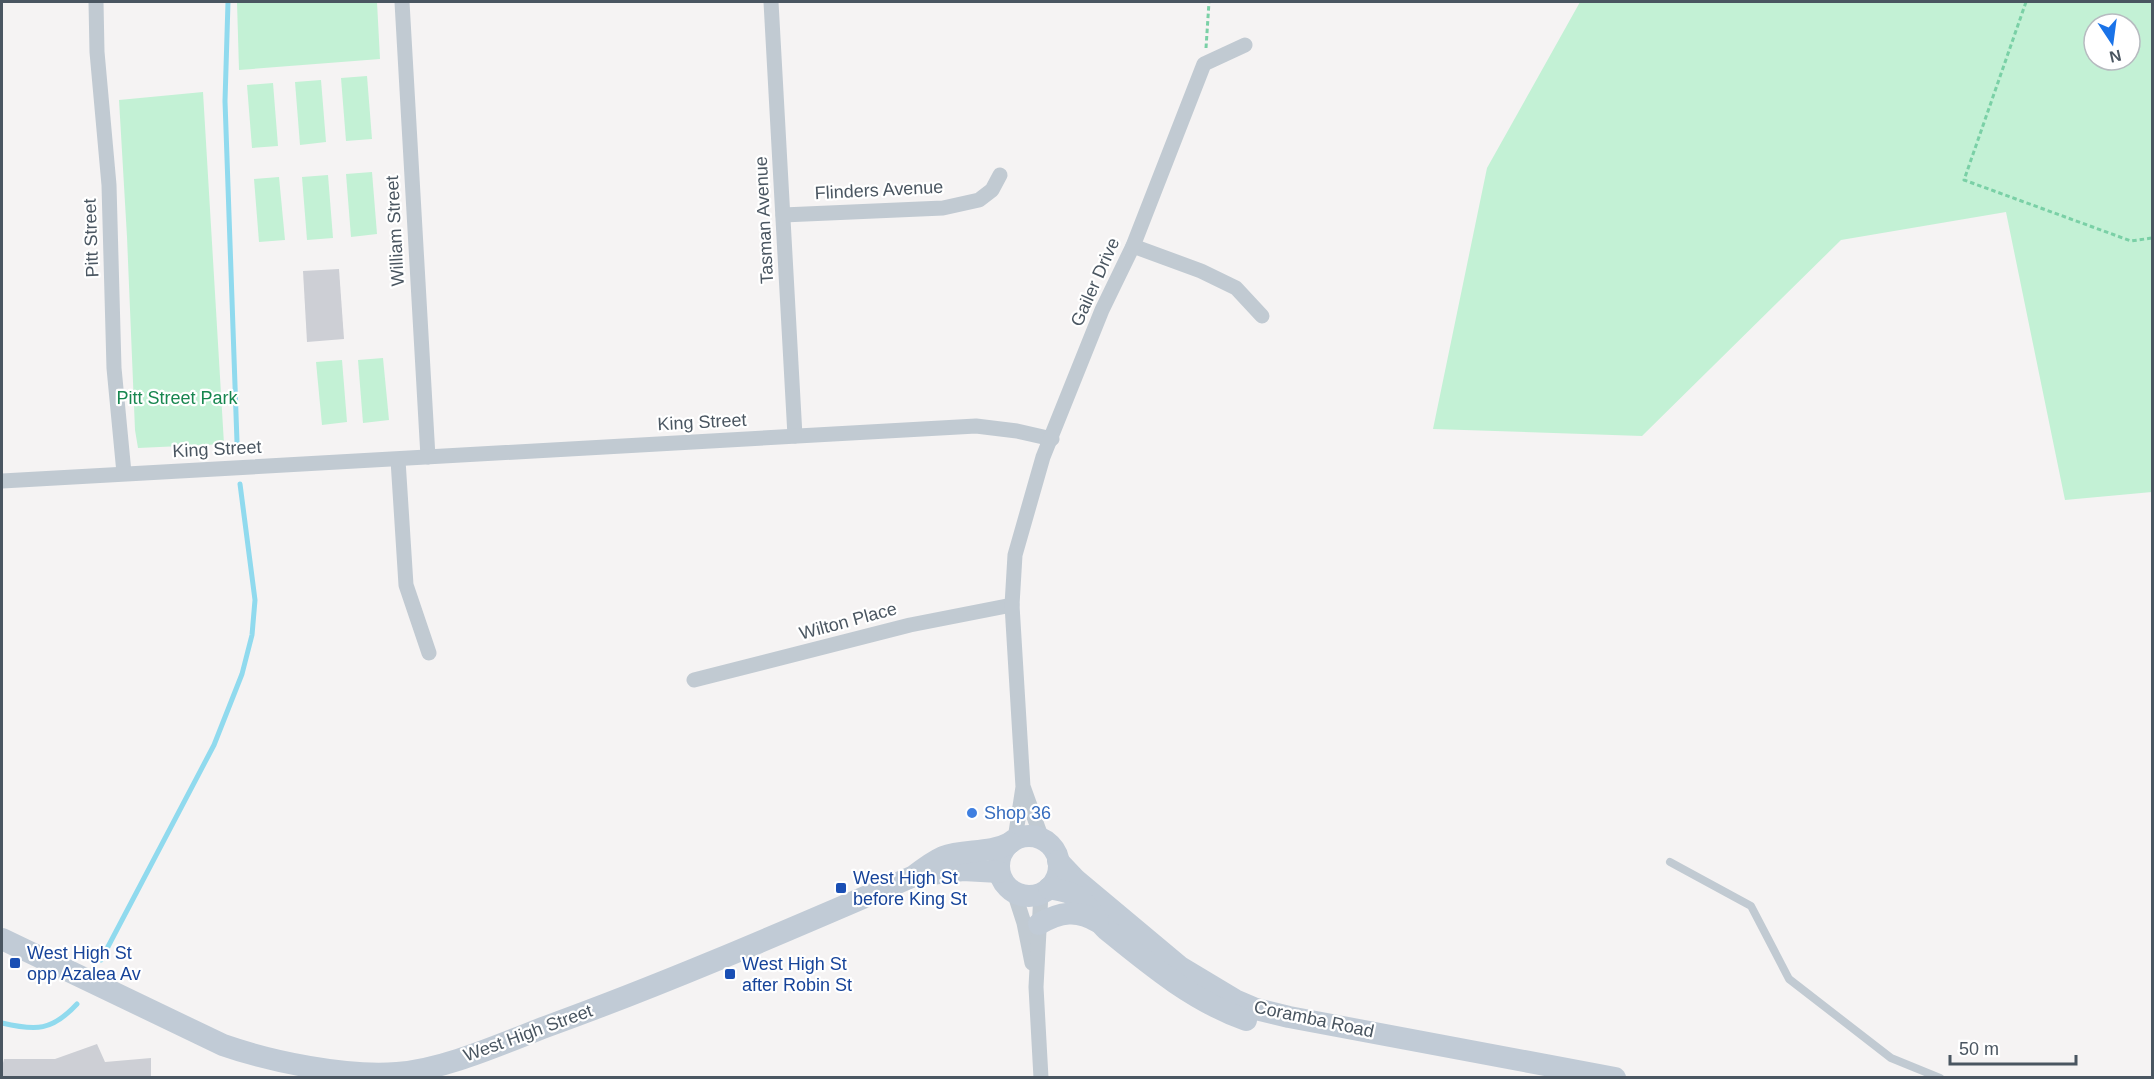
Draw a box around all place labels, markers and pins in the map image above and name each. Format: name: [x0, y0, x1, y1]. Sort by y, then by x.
place label: Shop 36: [984, 803, 1051, 823]
marker: Shop 36: [965, 806, 979, 820]
place label: West High St before King St: [853, 868, 967, 909]
marker: West High St before King St: [834, 881, 848, 895]
place label: West High St opp Azalea Av: [27, 943, 141, 984]
place label: West High St after Robin St: [742, 954, 852, 995]
marker: West High St opp Azalea Av: [8, 956, 22, 970]
marker: West High St after Robin St: [723, 967, 737, 981]

